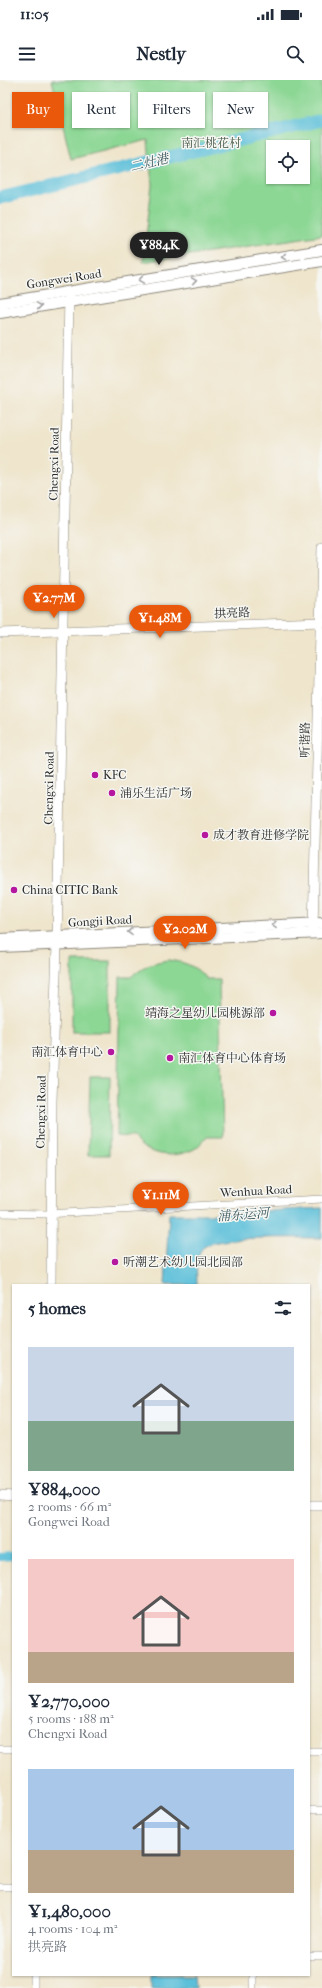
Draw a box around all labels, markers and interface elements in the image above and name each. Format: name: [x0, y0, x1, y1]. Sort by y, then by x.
text: 11:05: [20, 5, 49, 23]
icon: menu: [16, 43, 38, 65]
icon: search: [284, 43, 306, 65]
text: Nestly: [136, 44, 186, 65]
chip: Buy: [12, 92, 64, 128]
chip: Rent: [72, 92, 130, 128]
chip: Filters: [138, 92, 205, 128]
chip: New: [213, 92, 268, 128]
park label: 南汇桃花村: [181, 136, 241, 150]
map controls: [266, 140, 310, 184]
button: locate: [266, 140, 310, 184]
water label: 二灶港: [128, 150, 172, 174]
pin: ¥884K: [131, 232, 187, 266]
text: ¥884K: [139, 237, 179, 252]
one-way arrow: [280, 252, 287, 260]
street label: Gongwei Road: [26, 266, 103, 292]
one-way arrow: [138, 275, 144, 284]
one-way arrow: [191, 277, 197, 286]
one-way arrow: [35, 303, 42, 311]
street label: Chengxi Road: [46, 427, 62, 501]
pin: ¥2.77M: [21, 585, 87, 619]
text: ¥2.77M: [32, 590, 76, 605]
pin: ¥1.48M: [127, 605, 193, 639]
street label: 拱亮路: [214, 605, 250, 621]
text: ¥1.48M: [138, 610, 182, 625]
street label: 听谐路: [298, 722, 312, 758]
street label: Chengxi Road: [41, 751, 57, 825]
place label: KFC: [103, 768, 126, 782]
marker: KFC: [90, 770, 100, 780]
place label: 浦乐生活广场: [120, 786, 192, 800]
marker: 浦乐生活广场: [107, 788, 117, 798]
place label: 成才教育进修学院: [213, 828, 309, 842]
marker: 成才教育进修学院: [200, 830, 210, 840]
place label: China CITIC Bank: [22, 883, 119, 897]
marker: China CITIC Bank: [9, 885, 19, 895]
street label: Gongji Road: [68, 912, 133, 930]
pin: ¥2.02M: [152, 916, 218, 950]
text: ¥2.02M: [162, 921, 208, 936]
one-way arrow: [271, 921, 277, 929]
one-way arrow: [127, 928, 133, 937]
place label: 靖海之星幼儿园桃源部: [145, 1006, 265, 1020]
marker: 靖海之星幼儿园桃源部: [268, 1008, 278, 1018]
place label: 南汇体育中心: [31, 1045, 103, 1059]
marker: 南汇体育中心: [106, 1047, 116, 1057]
place label: 南汇体育中心体育场: [178, 1051, 286, 1065]
marker: 南汇体育中心体育场: [165, 1053, 175, 1063]
street label: Chengxi Road: [33, 1075, 49, 1149]
pin: ¥1.11M: [128, 1182, 194, 1216]
street label: Wenhua Road: [219, 1182, 293, 1200]
text: ¥1.11M: [142, 1187, 180, 1202]
water label: 浦东运河: [217, 1205, 271, 1224]
place label: 听潮艺术幼儿园北园部: [123, 1255, 243, 1269]
marker: 听潮艺术幼儿园北园部: [110, 1257, 120, 1267]
icon: filters: [272, 1297, 294, 1319]
text: 5 homes: [28, 1298, 86, 1318]
icon: home: [125, 1373, 197, 1445]
text: ¥884,000: [28, 1479, 100, 1499]
text: 2 rooms · 66 m²: [28, 1499, 111, 1514]
text: Gongwei Road: [28, 1514, 110, 1529]
icon: home: [125, 1585, 197, 1657]
text: ¥2,770,000: [28, 1691, 110, 1711]
text: 5 rooms · 188 m²: [28, 1711, 114, 1726]
text: Chengxi Road: [28, 1726, 107, 1741]
icon: home: [125, 1795, 197, 1867]
text: ¥1,480,000: [28, 1901, 111, 1921]
text: 4 rooms · 104 m²: [28, 1921, 117, 1936]
text: 拱亮路: [28, 1939, 67, 1954]

